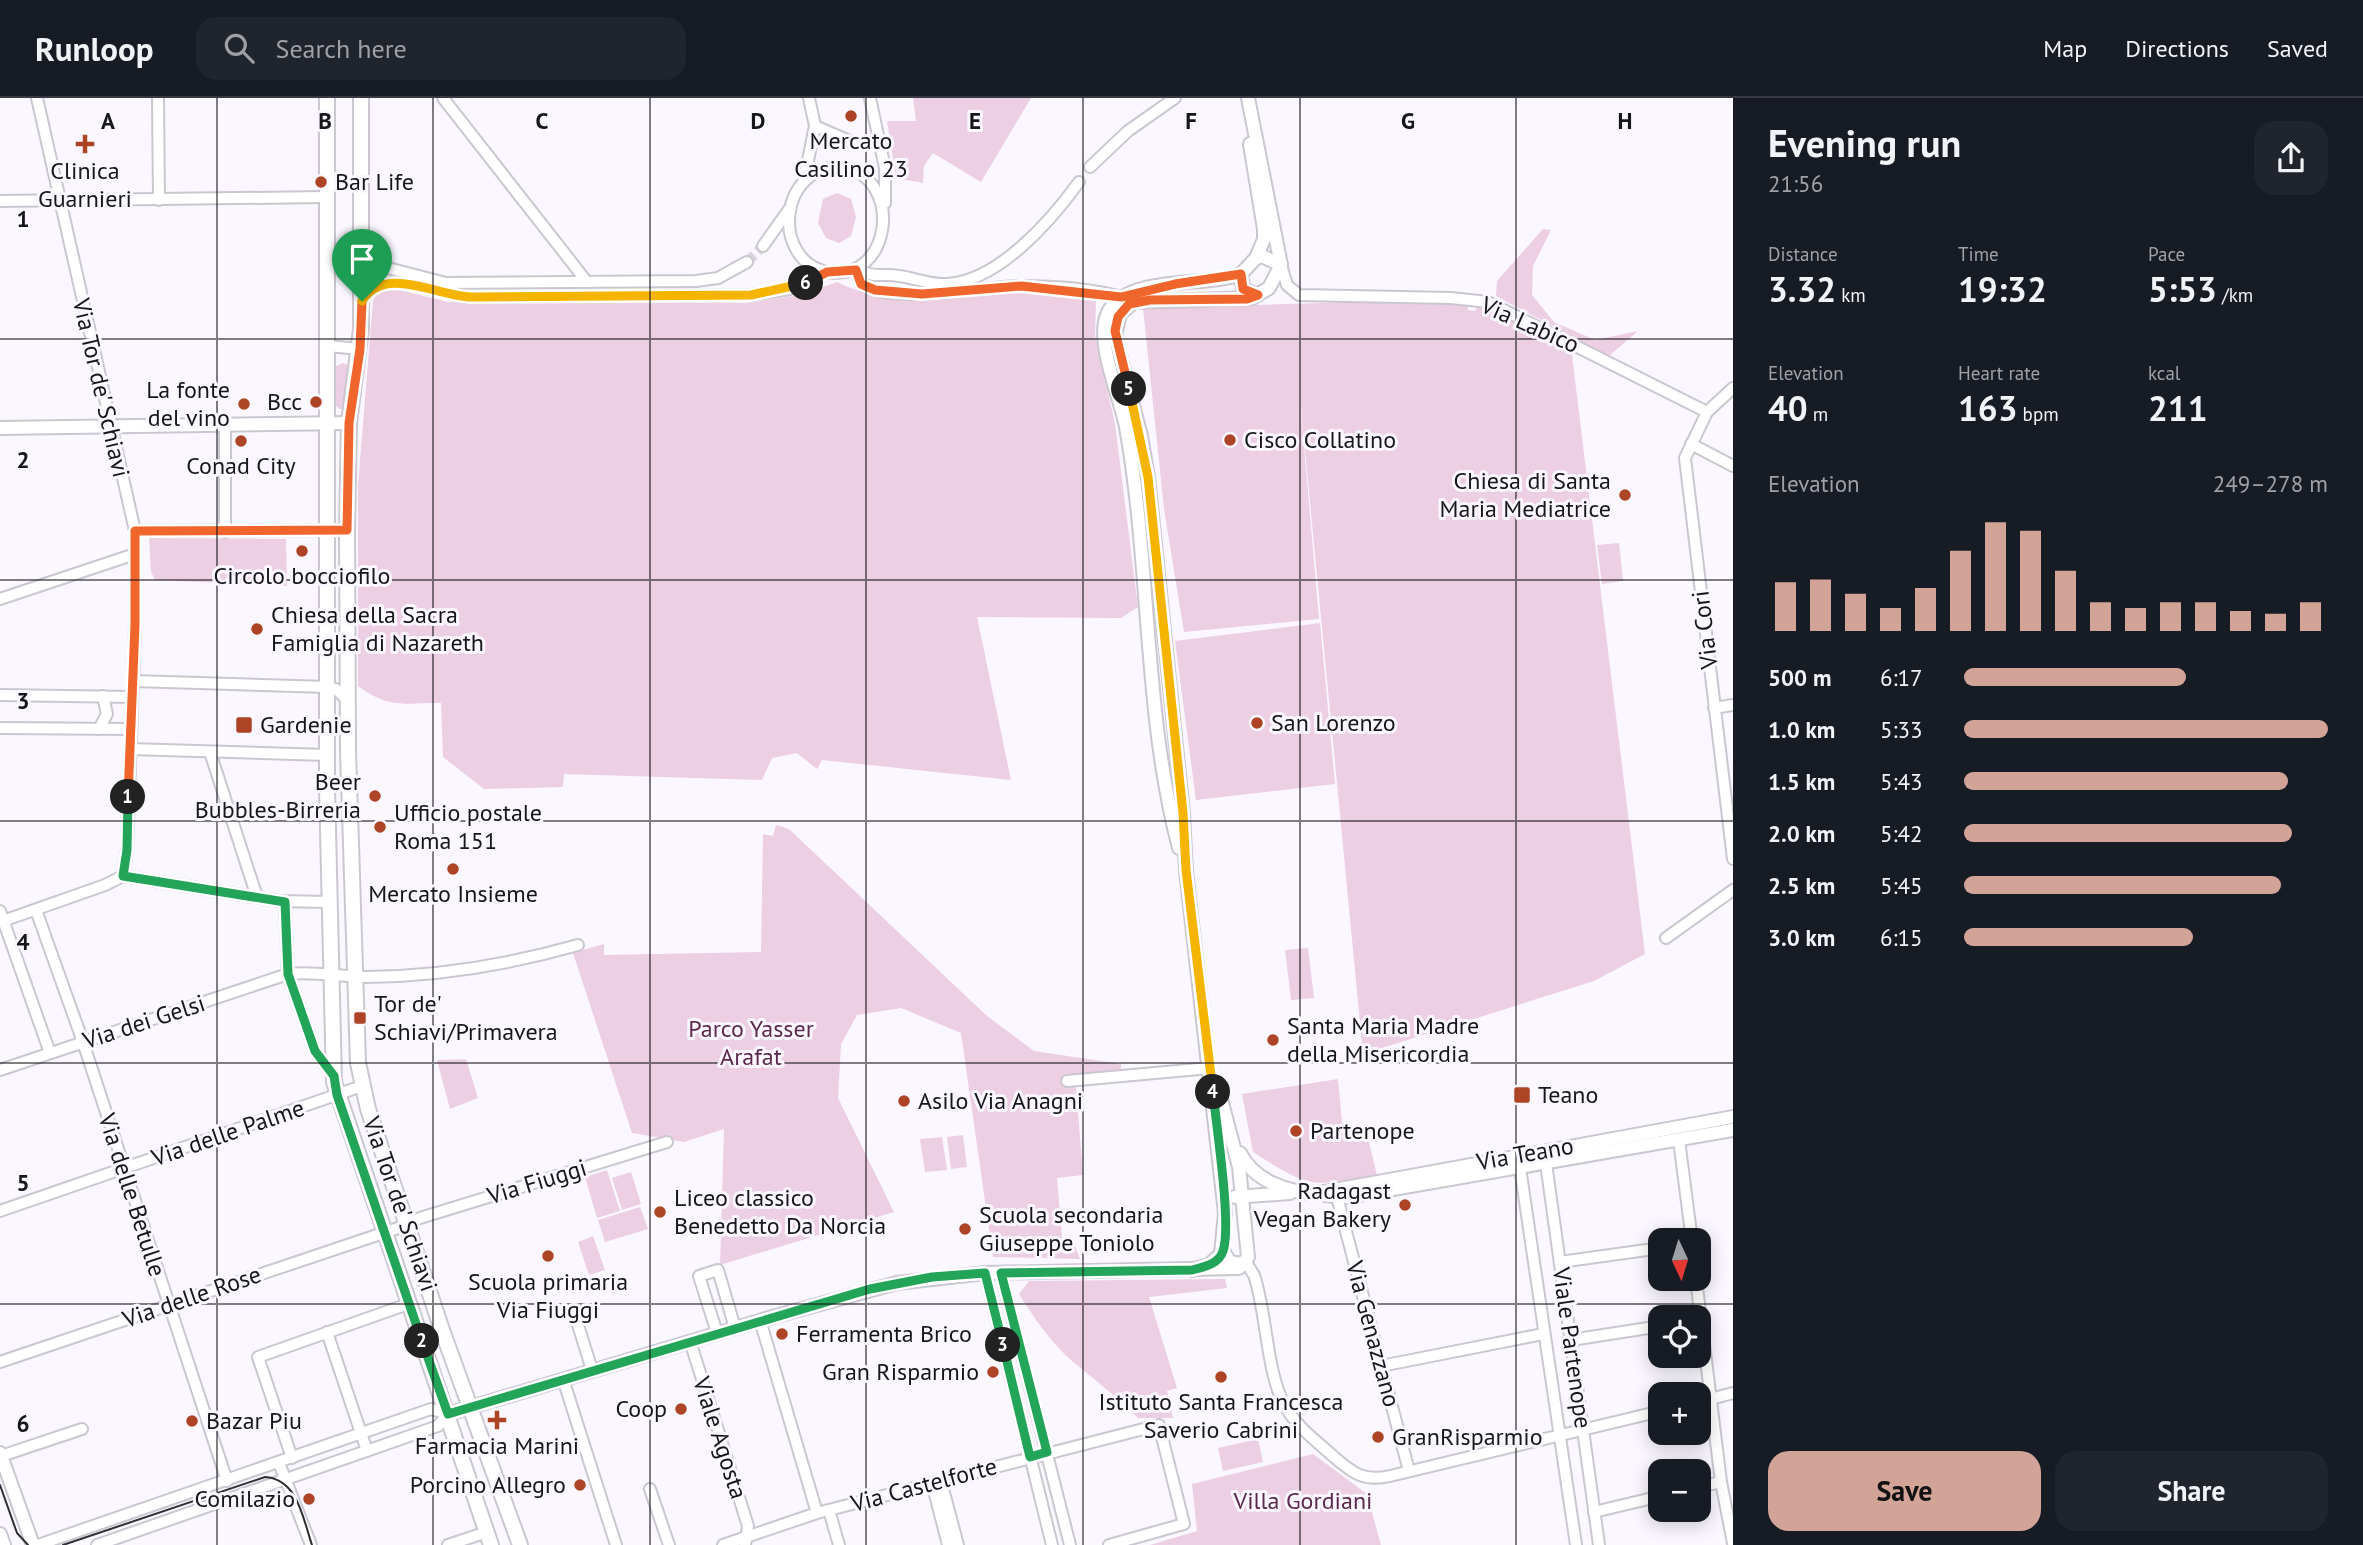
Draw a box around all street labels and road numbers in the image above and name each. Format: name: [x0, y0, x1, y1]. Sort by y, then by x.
street label: Via Labico: [1475, 289, 1584, 360]
street label: Via Tor de' Schiavi: [66, 294, 137, 480]
street label: Via Cori: [1684, 589, 1725, 672]
street label: Via dei Gelsi: [78, 987, 209, 1056]
street label: Via delle Palme: [147, 1092, 308, 1173]
street label: Via delle Betulle: [91, 1108, 173, 1280]
street label: Via Tor de' Schiavi: [356, 1111, 445, 1295]
street label: Via Teano: [1473, 1130, 1576, 1177]
street label: Via Fiuggi: [482, 1152, 590, 1212]
street label: Via Genazzano: [1339, 1257, 1408, 1410]
street label: Via delle Rose: [118, 1258, 265, 1335]
street label: Viale Partenope: [1546, 1264, 1599, 1430]
street label: Viale Agosta: [686, 1372, 755, 1503]
street label: Via Castelforte: [846, 1450, 1000, 1519]

